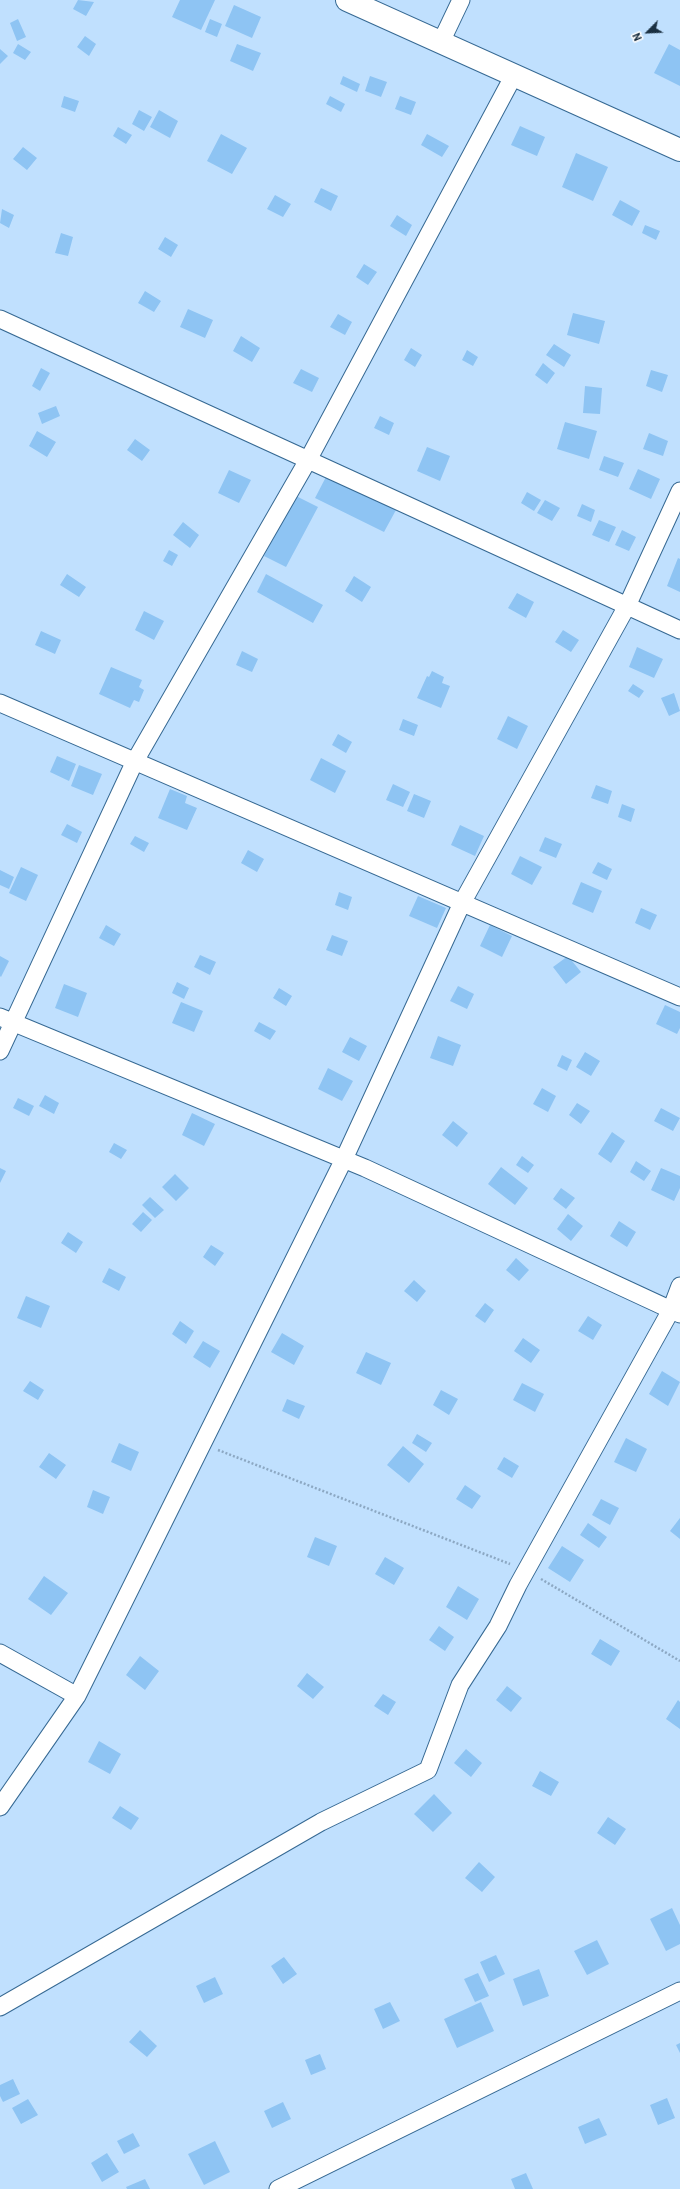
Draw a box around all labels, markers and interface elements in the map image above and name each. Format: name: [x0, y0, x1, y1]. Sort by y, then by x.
north arrow: [628, 12, 668, 52]
text: N: [629, 31, 644, 43]

